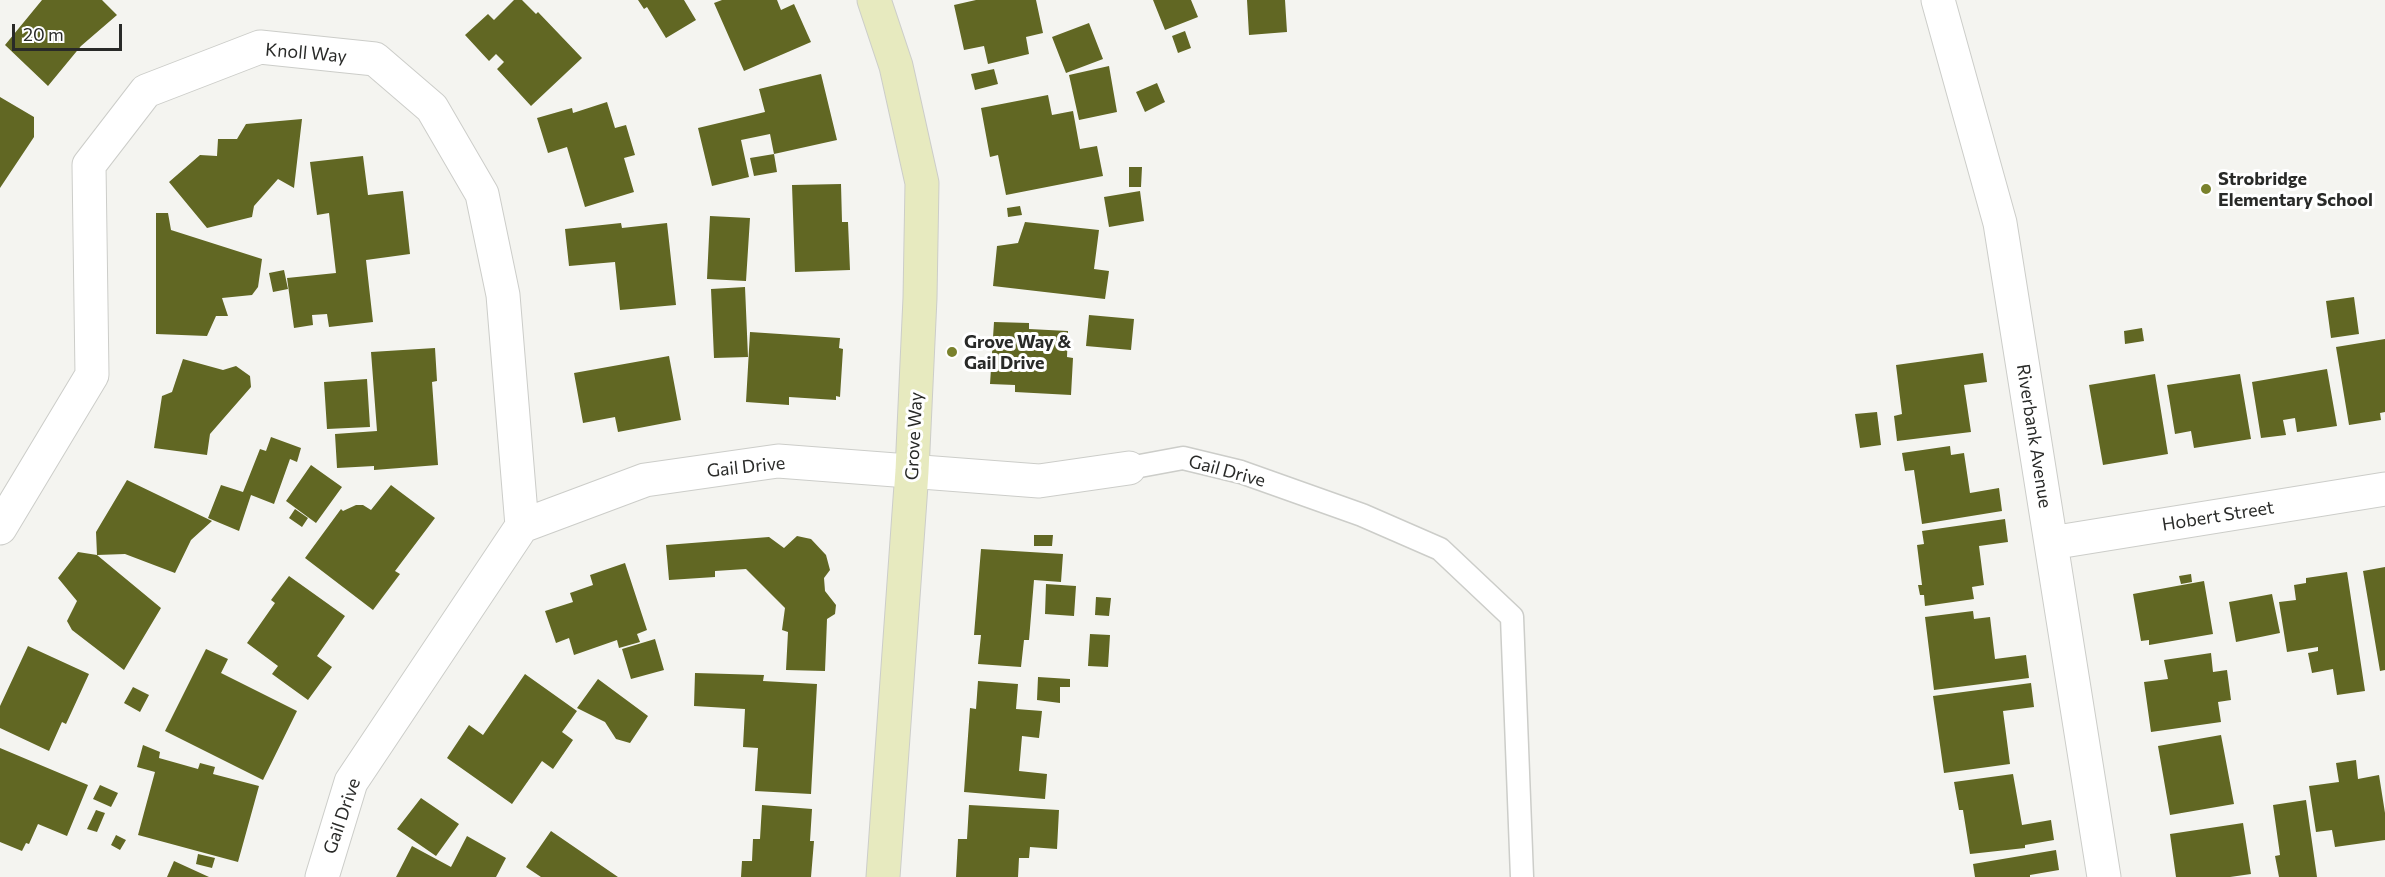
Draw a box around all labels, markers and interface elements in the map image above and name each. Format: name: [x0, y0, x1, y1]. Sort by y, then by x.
scale bar: [15, 12, 124, 50]
text: 20 m: [23, 23, 64, 45]
street label: Knoll Way: [264, 39, 348, 67]
place label: Strobridge Elementary School: [2218, 168, 2373, 210]
marker: Strobridge Elementary School: [2199, 182, 2213, 196]
place label: Grove Way & Gail Drive: [964, 331, 1071, 374]
marker: Grove Way & Gail Drive: [945, 345, 959, 359]
street label: Riverbank Avenue: [2012, 362, 2056, 510]
street label: Grove Way: [901, 391, 927, 481]
street label: Gail Drive: [1186, 450, 1268, 492]
street label: Gail Drive: [706, 452, 786, 482]
street label: Hobert Street: [2160, 496, 2276, 536]
street label: Gail Drive: [319, 775, 365, 857]

